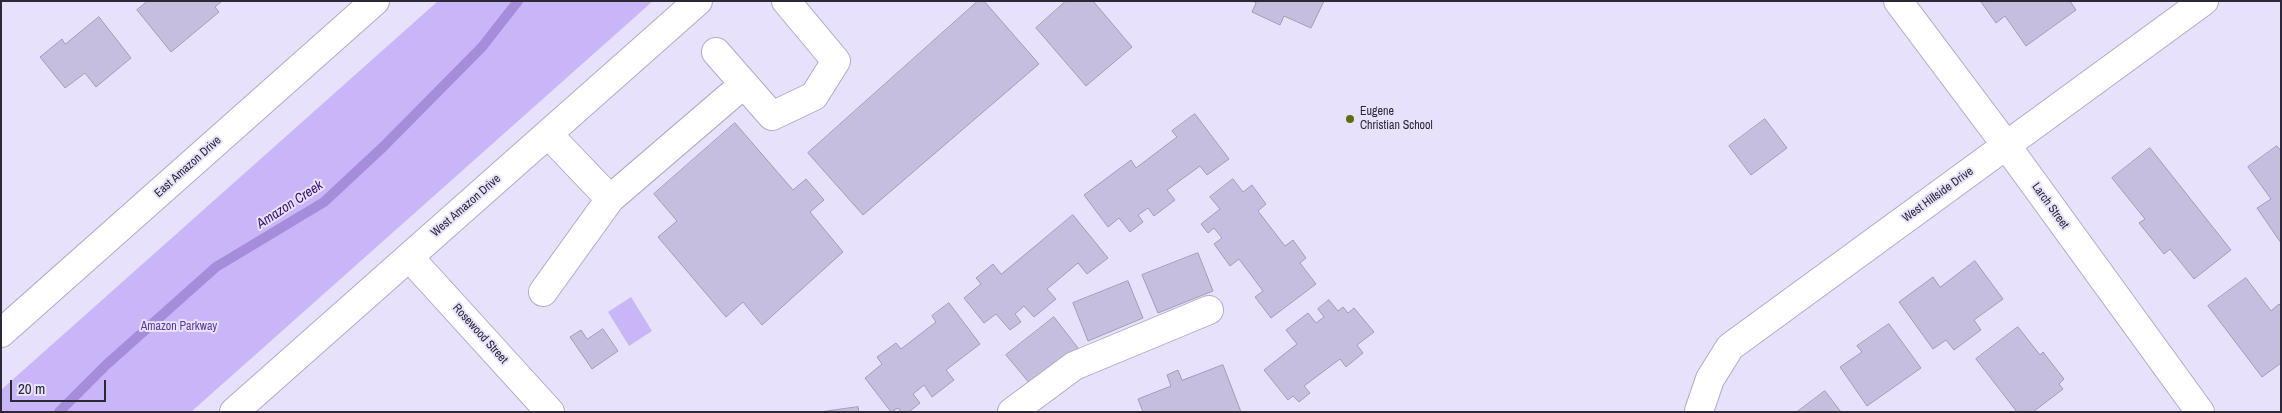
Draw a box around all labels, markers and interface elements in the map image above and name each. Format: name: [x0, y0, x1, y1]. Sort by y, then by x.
place label: Eugene Christian School: [1360, 105, 1433, 133]
marker: Eugene Christian School: [1344, 113, 1356, 125]
street label: East Amazon Drive: [152, 133, 224, 201]
street label: West Hillside Drive: [1900, 164, 1976, 226]
street label: West Amazon Drive: [428, 172, 504, 240]
water label: Amazon Creek: [254, 177, 326, 233]
street label: Larch Street: [2028, 180, 2072, 232]
street label: Rosewood Street: [449, 301, 511, 367]
park label: Amazon Parkway: [141, 320, 217, 334]
scale bar: [12, 370, 109, 402]
text: 20 m: [18, 378, 45, 399]

